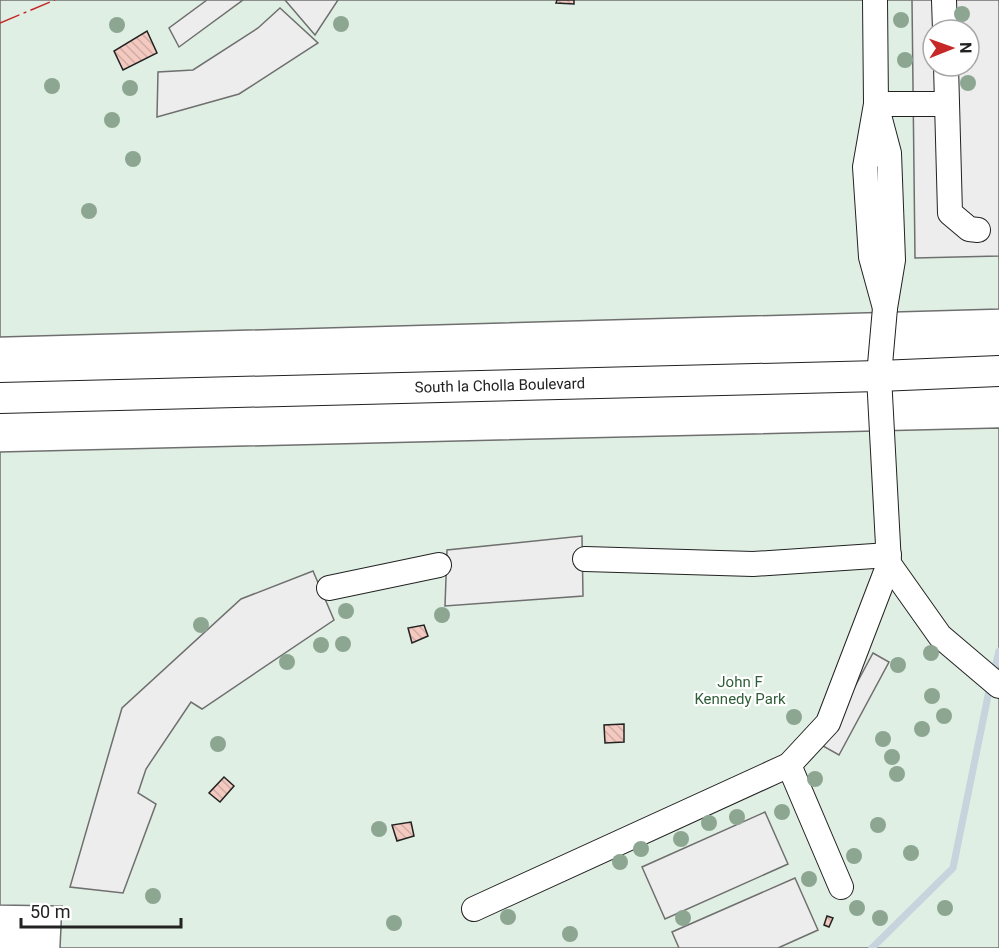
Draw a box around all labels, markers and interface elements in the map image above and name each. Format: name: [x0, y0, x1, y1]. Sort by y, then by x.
north arrow: [921, 18, 981, 78]
text: N: [956, 42, 975, 54]
street label: South la Cholla Boulevard: [414, 374, 585, 397]
park label: John F Kennedy Park: [694, 673, 786, 708]
scale bar: [21, 891, 182, 929]
text: 50 m: [30, 901, 70, 922]

